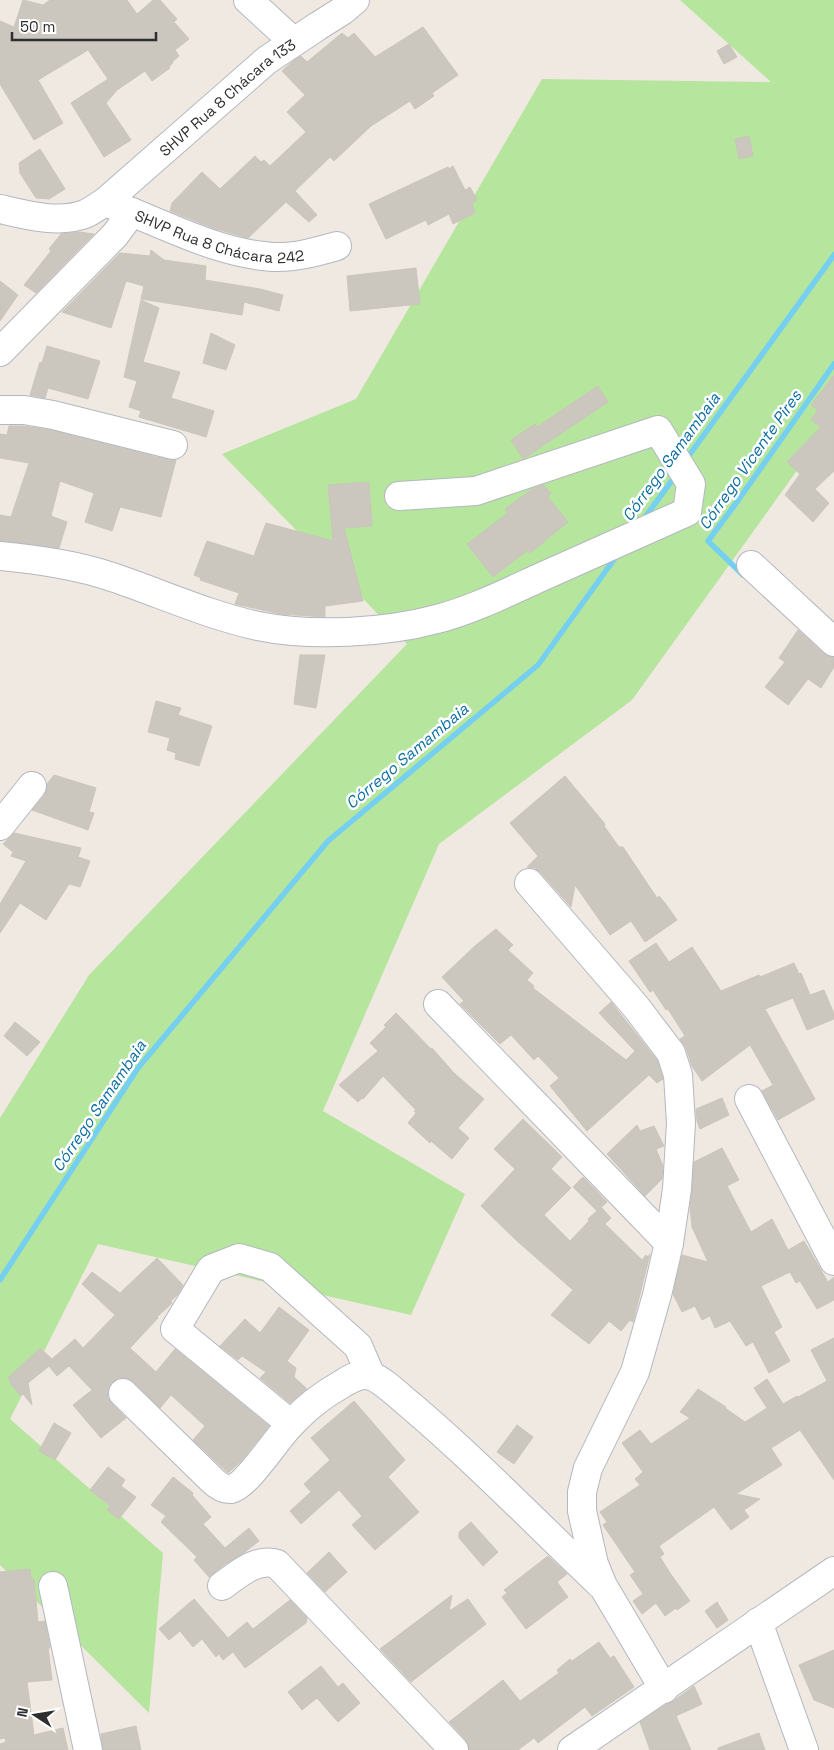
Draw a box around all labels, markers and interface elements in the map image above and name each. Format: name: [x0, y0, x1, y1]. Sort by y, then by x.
scale bar: [12, 10, 156, 42]
text: 50 m: [20, 17, 55, 36]
street label: SHVP Rua 8 Chácara 133: [155, 34, 299, 160]
street label: SHVP Rua 8 Chácara 242: [132, 205, 306, 267]
water label: Córrego Vicente Pires: [694, 386, 806, 534]
water label: Córrego Samambaia: [617, 388, 725, 525]
water label: Córrego Samambaia: [341, 698, 473, 814]
water label: Córrego Samambaia: [47, 1036, 151, 1176]
north arrow: [10, 1690, 60, 1740]
text: N: [13, 1706, 32, 1719]

